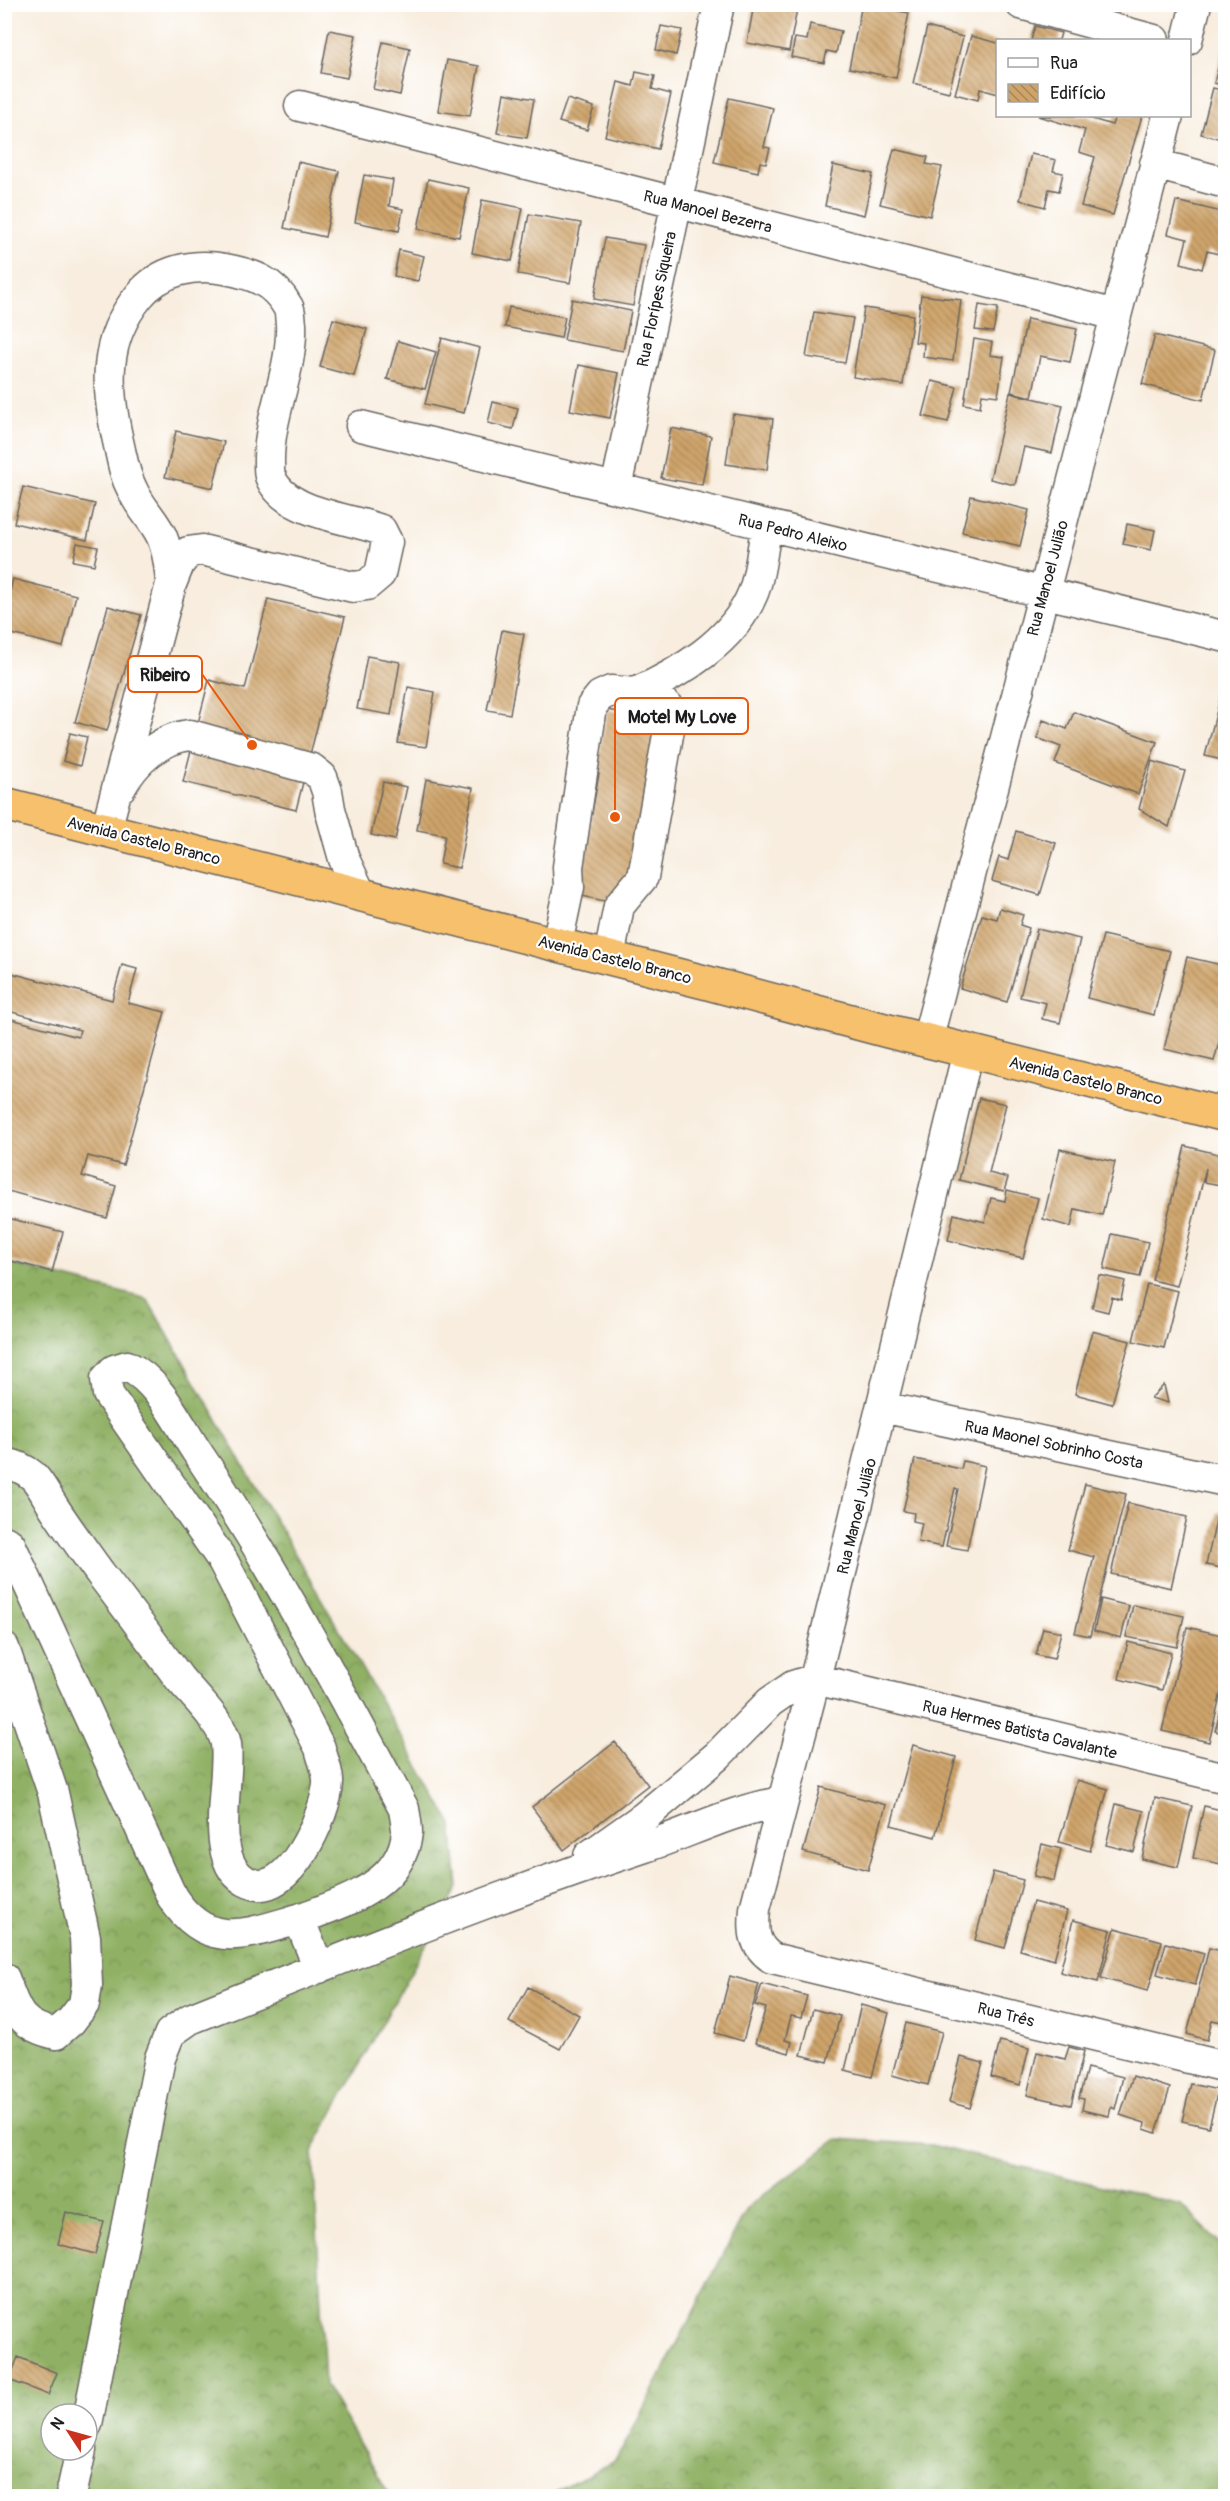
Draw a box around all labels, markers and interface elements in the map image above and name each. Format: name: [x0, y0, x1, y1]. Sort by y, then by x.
legend: [996, 39, 1191, 117]
text: Rua: [1050, 52, 1078, 75]
text: Edifício: [1050, 82, 1106, 105]
street label: Rua Manoel Bezerra: [641, 186, 774, 238]
street label: Rua Florípes Siqueira: [633, 230, 681, 369]
street label: Rua Pedro Aleixo: [736, 510, 850, 556]
street label: Rua Manoel Julião: [1023, 518, 1073, 638]
callout: Ribeiro: [128, 656, 202, 692]
text: Ribeiro: [140, 664, 190, 687]
callout: Motel My Love: [615, 698, 748, 734]
text: Motel My Love: [628, 706, 737, 729]
street label: Avenida Castelo Branco: [65, 812, 223, 870]
street label: Avenida Castelo Branco: [536, 931, 694, 989]
street label: Avenida Castelo Branco: [1007, 1052, 1165, 1110]
street label: Rua Maonel Sobrinho Costa: [963, 1416, 1145, 1474]
street label: Rua Manoel Julião: [833, 1456, 881, 1576]
street label: Rua Hermes Batista Cavalante: [920, 1696, 1119, 1764]
street label: Rua Três: [975, 1998, 1036, 2032]
north arrow: [39, 2402, 99, 2462]
text: N: [46, 2413, 69, 2434]

